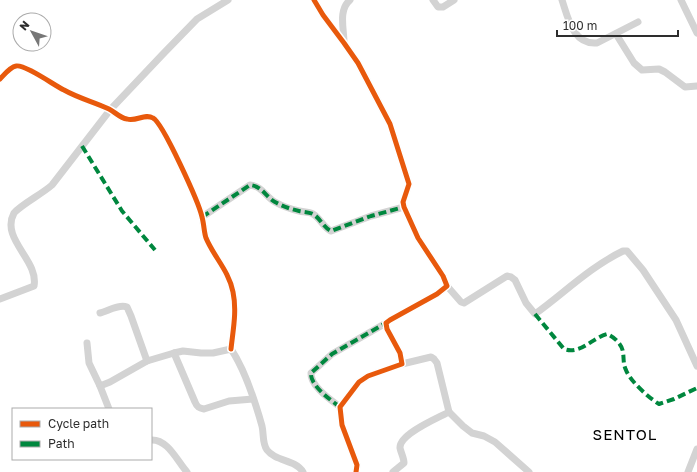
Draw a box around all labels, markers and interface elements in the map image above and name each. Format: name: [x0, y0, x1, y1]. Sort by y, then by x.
north arrow: [12, 12, 52, 52]
scale bar: [557, 12, 678, 38]
text: N: [16, 18, 32, 33]
text: 100 m: [563, 18, 597, 33]
legend: [12, 408, 152, 460]
text: Cycle path: [48, 416, 109, 431]
district label: SENTOL: [593, 425, 657, 443]
text: Path: [48, 436, 75, 451]

